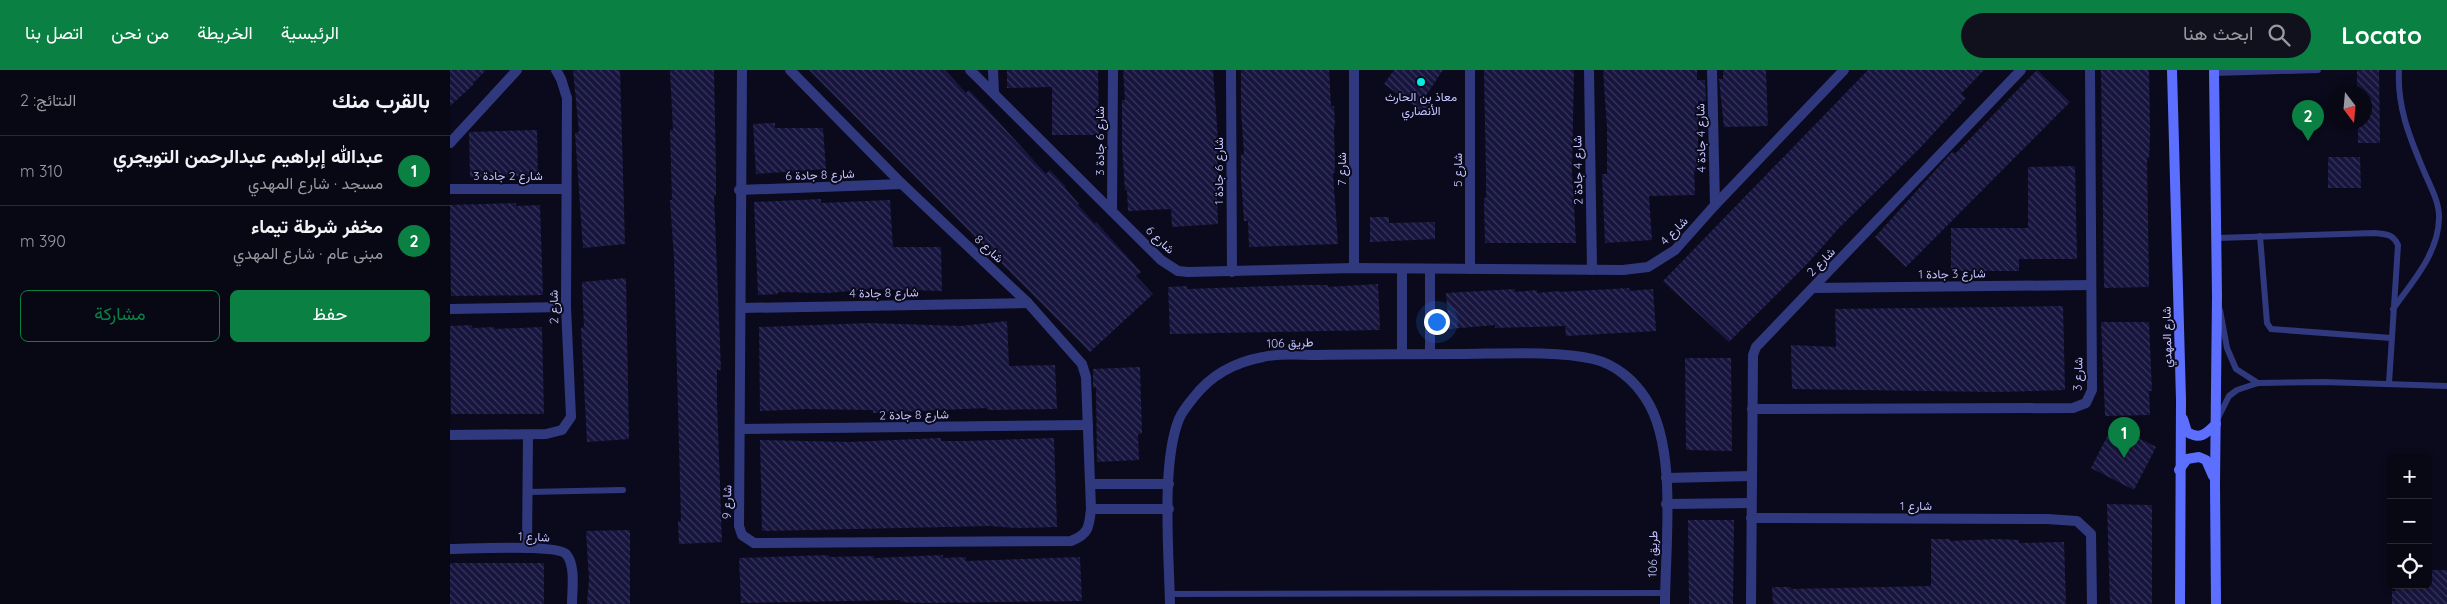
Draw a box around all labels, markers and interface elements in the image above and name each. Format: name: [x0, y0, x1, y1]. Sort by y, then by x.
search box: [1961, 13, 2311, 58]
text: Locato: [2341, 20, 2422, 50]
text: اتصل بنا: [25, 21, 83, 44]
text: من نحن: [111, 21, 169, 44]
text: الخريطة: [197, 21, 253, 44]
text: الرئيسية: [281, 21, 339, 44]
text: ابحث هنا: [2183, 21, 2253, 45]
icon: search: [2265, 21, 2293, 49]
marker: معاذ بن الحارث الأنصاري: [1415, 76, 1427, 88]
north arrow: [2327, 85, 2372, 130]
text: بالقرب منك: [332, 87, 430, 113]
place label: معاذ بن الحارث الأنصاري: [1385, 89, 1457, 121]
text: النتائج: 2: [20, 90, 76, 110]
pin: 2: [2292, 100, 2324, 141]
street label: شارع 4 جادة 4: [1692, 103, 1711, 173]
street label: شارع 6 جادة 3: [1092, 106, 1109, 176]
street label: شارع 4 جادة 2: [1569, 135, 1588, 205]
street label: شارع 6 جادة 1: [1211, 137, 1228, 205]
text: عبدالله إبراهيم عبدالرحمن التويجري: [113, 144, 383, 168]
street label: شارع 7: [1334, 152, 1351, 186]
street label: شارع 5: [1450, 153, 1467, 187]
text: 310 m: [20, 161, 63, 181]
text: 1: [411, 161, 417, 181]
street label: شارع 8 جادة 6: [785, 166, 855, 185]
street label: شارع 2 جادة 3: [473, 168, 543, 185]
text: مسجد · شارع المهدي: [248, 173, 383, 193]
street label: شارع 4: [1657, 213, 1692, 249]
text: مخفر شرطة تيماء: [251, 214, 383, 238]
street label: شارع 6: [1141, 223, 1178, 258]
text: 390 m: [20, 231, 66, 251]
text: 2: [409, 231, 419, 251]
street label: شارع 8: [970, 232, 1007, 267]
text: مبنى عام · شارع المهدي: [233, 243, 383, 263]
street label: شارع 2: [1803, 244, 1839, 281]
street label: شارع 3 جادة 1: [1918, 265, 1986, 284]
street label: شارع 8 جادة 4: [849, 284, 919, 303]
button: مشاركة: [20, 290, 220, 342]
button: حفظ: [230, 290, 430, 342]
street label: شارع 2: [546, 290, 563, 324]
street label: شارع المهدي: [2158, 306, 2178, 368]
your location: [1424, 309, 1450, 335]
street label: طريق 106: [1266, 334, 1314, 352]
street label: شارع 3: [2069, 357, 2088, 391]
street label: شارع 8 جادة 2: [879, 406, 949, 425]
pin: 1: [2108, 417, 2140, 458]
map controls: [2387, 454, 2432, 589]
button: +: [2387, 454, 2432, 499]
street label: شارع 9: [719, 485, 736, 519]
street label: شارع 1: [1900, 498, 1932, 515]
button: −: [2387, 499, 2432, 544]
street label: شارع 1: [518, 528, 550, 547]
street label: طريق 106: [1645, 530, 1661, 578]
button: locate: [2387, 544, 2432, 589]

